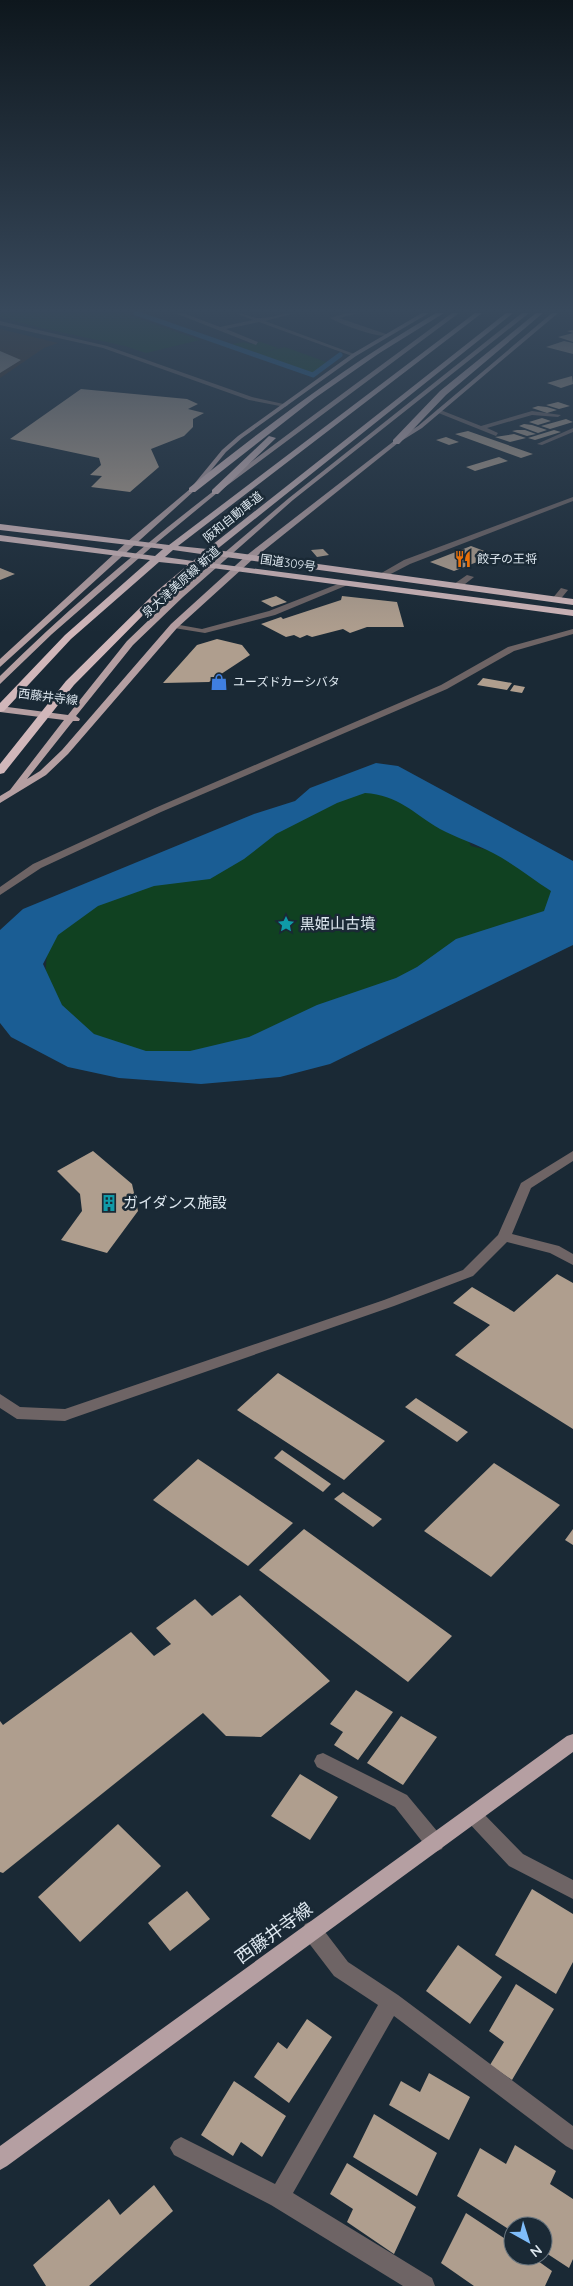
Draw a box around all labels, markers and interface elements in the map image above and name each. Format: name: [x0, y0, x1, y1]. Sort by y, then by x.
street label: 阪和自動車道: [200, 488, 265, 545]
street label: 泉大津美原線 新道: [139, 543, 223, 620]
restaurant icon: 餃子の王将: [453, 549, 473, 569]
street label: 国道309号: [259, 551, 317, 574]
place label: 餃子の王将: [477, 551, 537, 566]
shop icon: ユーズドカーシバタ: [209, 672, 229, 692]
place label: ユーズドカーシバタ: [233, 674, 340, 689]
street label: 西藤井寺線: [17, 685, 79, 708]
place icon: 黒姫山古墳: [276, 914, 296, 934]
place label: 黒姫山古墳: [300, 914, 375, 933]
building icon: ガイダンス施設: [99, 1193, 119, 1213]
place label: ガイダンス施設: [123, 1193, 227, 1212]
street label: 西藤井寺線: [231, 1897, 317, 1968]
north arrow: [503, 2216, 553, 2266]
text: N: [527, 2241, 546, 2261]

